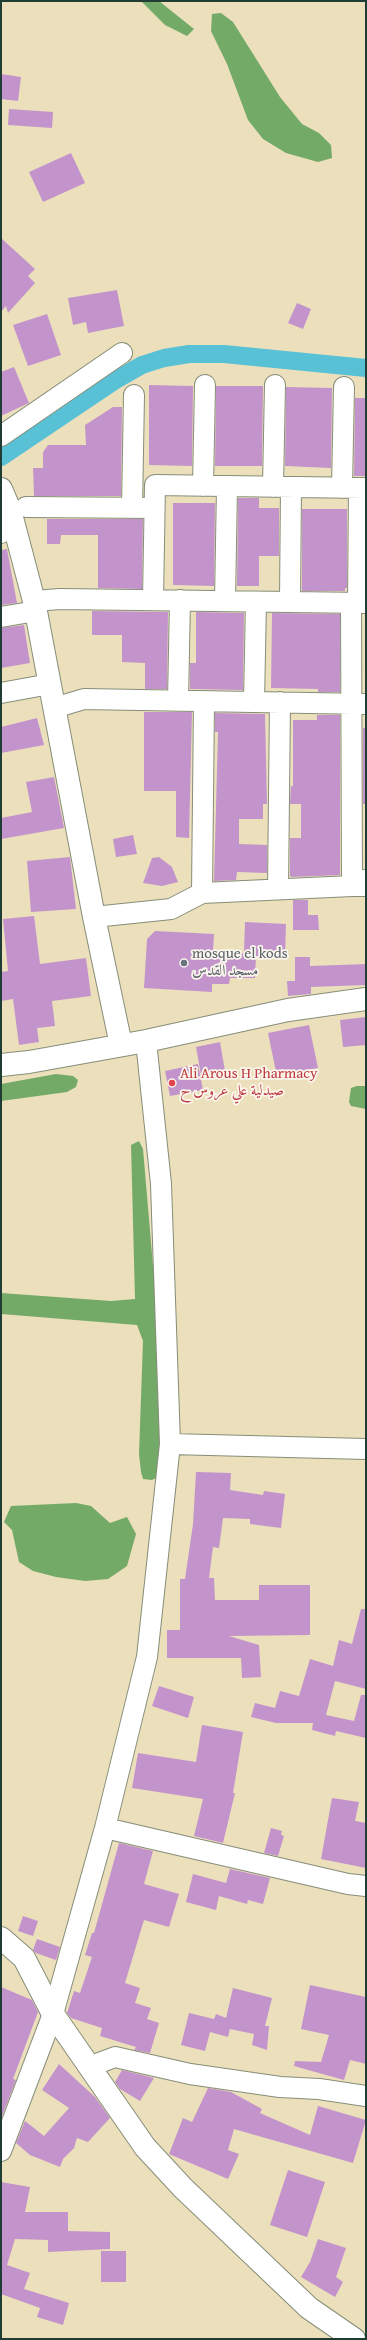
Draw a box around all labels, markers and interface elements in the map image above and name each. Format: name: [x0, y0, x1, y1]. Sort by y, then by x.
place label: mosque el kods مسجد القدس: [192, 945, 288, 980]
marker: mosque el kods مسجد القدس: [179, 958, 189, 968]
place label: Ali Arous H Pharmacy صيدلية علي عروس ح: [180, 1065, 317, 1100]
marker: Ali Arous H Pharmacy صيدلية علي عروس ح: [167, 1078, 177, 1088]

